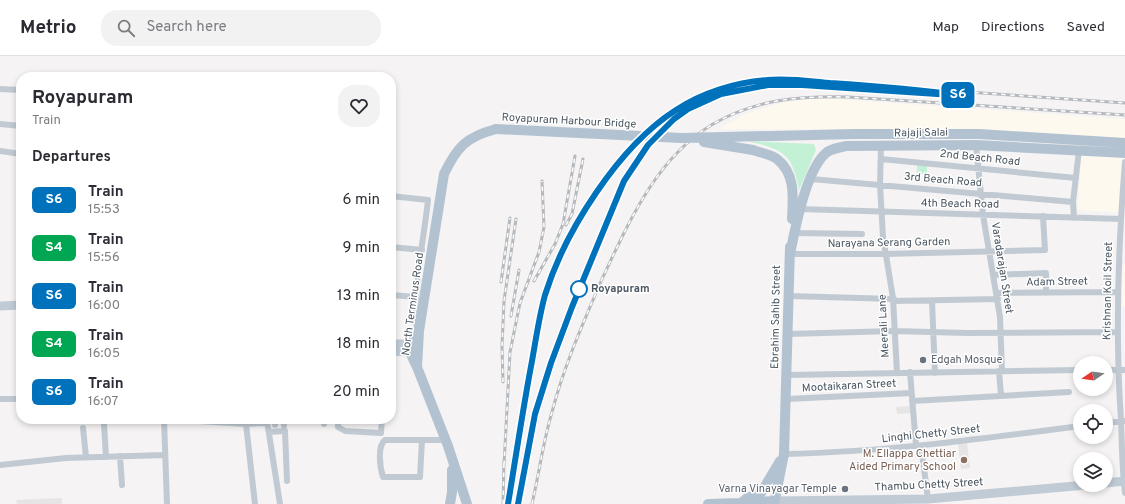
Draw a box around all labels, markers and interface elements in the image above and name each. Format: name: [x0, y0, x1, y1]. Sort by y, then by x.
search box: [101, 10, 381, 46]
text: Metrio: [20, 16, 77, 40]
icon: search: [115, 17, 137, 39]
text: Search here: [147, 18, 227, 37]
text: Map: [933, 19, 959, 36]
text: Directions: [981, 19, 1045, 36]
text: Saved: [1067, 19, 1105, 36]
line badge: S6: [940, 82, 976, 108]
button: heart: [338, 85, 380, 127]
text: Royapuram: [32, 86, 133, 110]
text: S6: [949, 86, 967, 103]
street label: Royapuram Harbour Bridge: [501, 110, 637, 132]
text: Train: [32, 113, 61, 129]
street label: Rajaji Salai: [894, 126, 948, 140]
street label: 2nd Beach Road: [939, 147, 1021, 169]
text: Departures: [32, 148, 111, 167]
street label: 3rd Beach Road: [903, 170, 983, 190]
text: Train: [88, 183, 124, 202]
text: S6: [45, 191, 63, 208]
text: 6 min: [343, 191, 380, 210]
street label: 4th Beach Road: [921, 196, 999, 212]
text: 15:53: [88, 202, 120, 218]
street label: Varadarajan Street: [988, 221, 1016, 315]
text: Train: [88, 231, 124, 250]
street label: Narayana Serang Garden: [827, 235, 951, 251]
text: S4: [45, 239, 63, 256]
text: 9 min: [343, 239, 380, 258]
street label: Krishnan Koil Street: [1100, 242, 1116, 340]
text: 15:56: [88, 250, 120, 266]
street label: North Terminus Road: [399, 252, 427, 356]
street label: Ebrahim Sahib Street: [768, 265, 784, 369]
street label: Adam Street: [1026, 274, 1088, 290]
text: Train: [88, 279, 124, 298]
marker: Royapuram: [570, 280, 588, 298]
place label: Royapuram: [591, 282, 650, 296]
text: S6: [45, 287, 63, 304]
text: 13 min: [337, 287, 380, 306]
street label: Meerali Lane: [875, 294, 893, 358]
text: 16:00: [88, 298, 120, 314]
text: Train: [88, 327, 124, 346]
text: S4: [45, 335, 63, 352]
text: 18 min: [337, 335, 380, 354]
text: 16:05: [88, 346, 120, 362]
place label: Edgah Mosque: [931, 353, 1002, 367]
marker: Edgah Mosque: [918, 355, 928, 365]
north arrow: [1073, 356, 1113, 396]
map controls: [1073, 356, 1113, 492]
text: Train: [88, 375, 124, 394]
street label: Mootaikaran Street: [802, 377, 896, 395]
text: S6: [45, 383, 63, 400]
text: 20 min: [333, 383, 380, 402]
text: 16:07: [88, 394, 118, 410]
button: locate: [1073, 404, 1113, 444]
street label: Linghi Chetty Street: [881, 422, 981, 446]
place label: M. Ellappa Chettiar Aided Primary School: [849, 447, 957, 474]
button: layers: [1073, 452, 1113, 492]
marker: M. Ellappa Chettiar Aided Primary School: [959, 455, 969, 465]
street label: Thambu Chetty Street: [874, 475, 984, 495]
place label: Varna Vinayagar Temple: [718, 482, 837, 496]
marker: Varna Vinayagar Temple: [840, 484, 850, 494]

